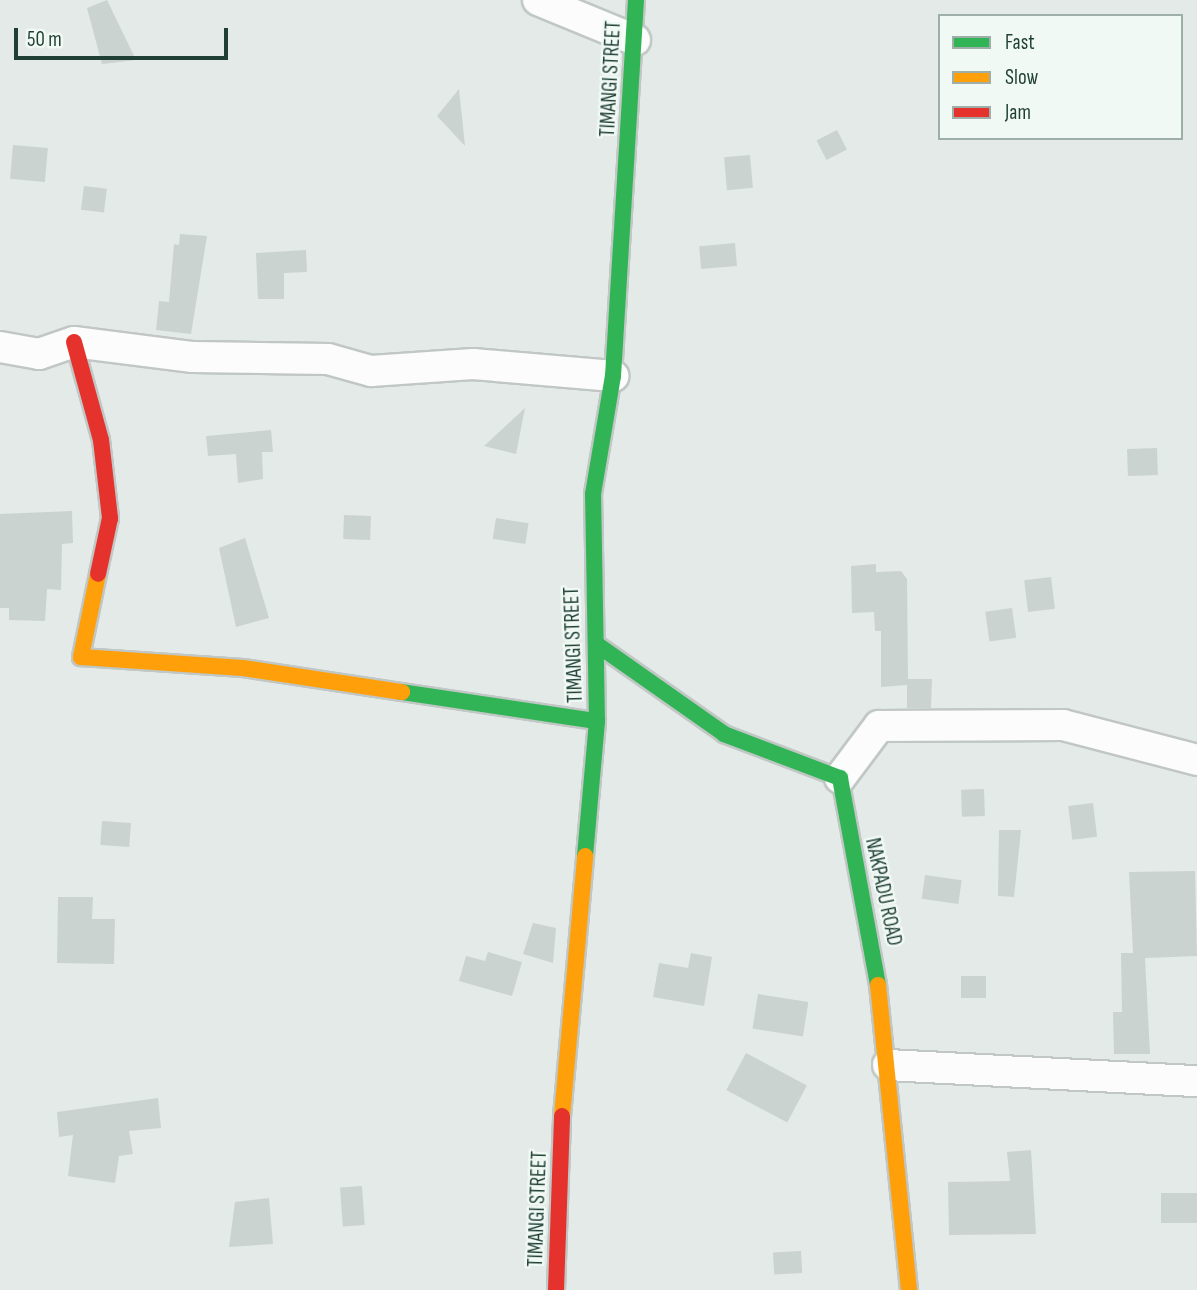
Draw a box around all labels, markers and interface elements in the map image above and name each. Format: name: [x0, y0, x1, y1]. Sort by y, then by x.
scale bar: [18, 14, 231, 58]
legend: [938, 14, 1183, 140]
street label: TIMANGI STREET: [595, 20, 627, 138]
text: 50 m: [27, 27, 62, 52]
text: Fast: [1005, 30, 1035, 55]
text: Slow: [1005, 65, 1038, 90]
text: Jam: [1005, 100, 1031, 125]
street label: TIMANGI STREET: [559, 587, 589, 703]
street label: NAKPADU ROAD: [859, 836, 907, 948]
street label: TIMANGI STREET: [523, 1151, 553, 1267]

